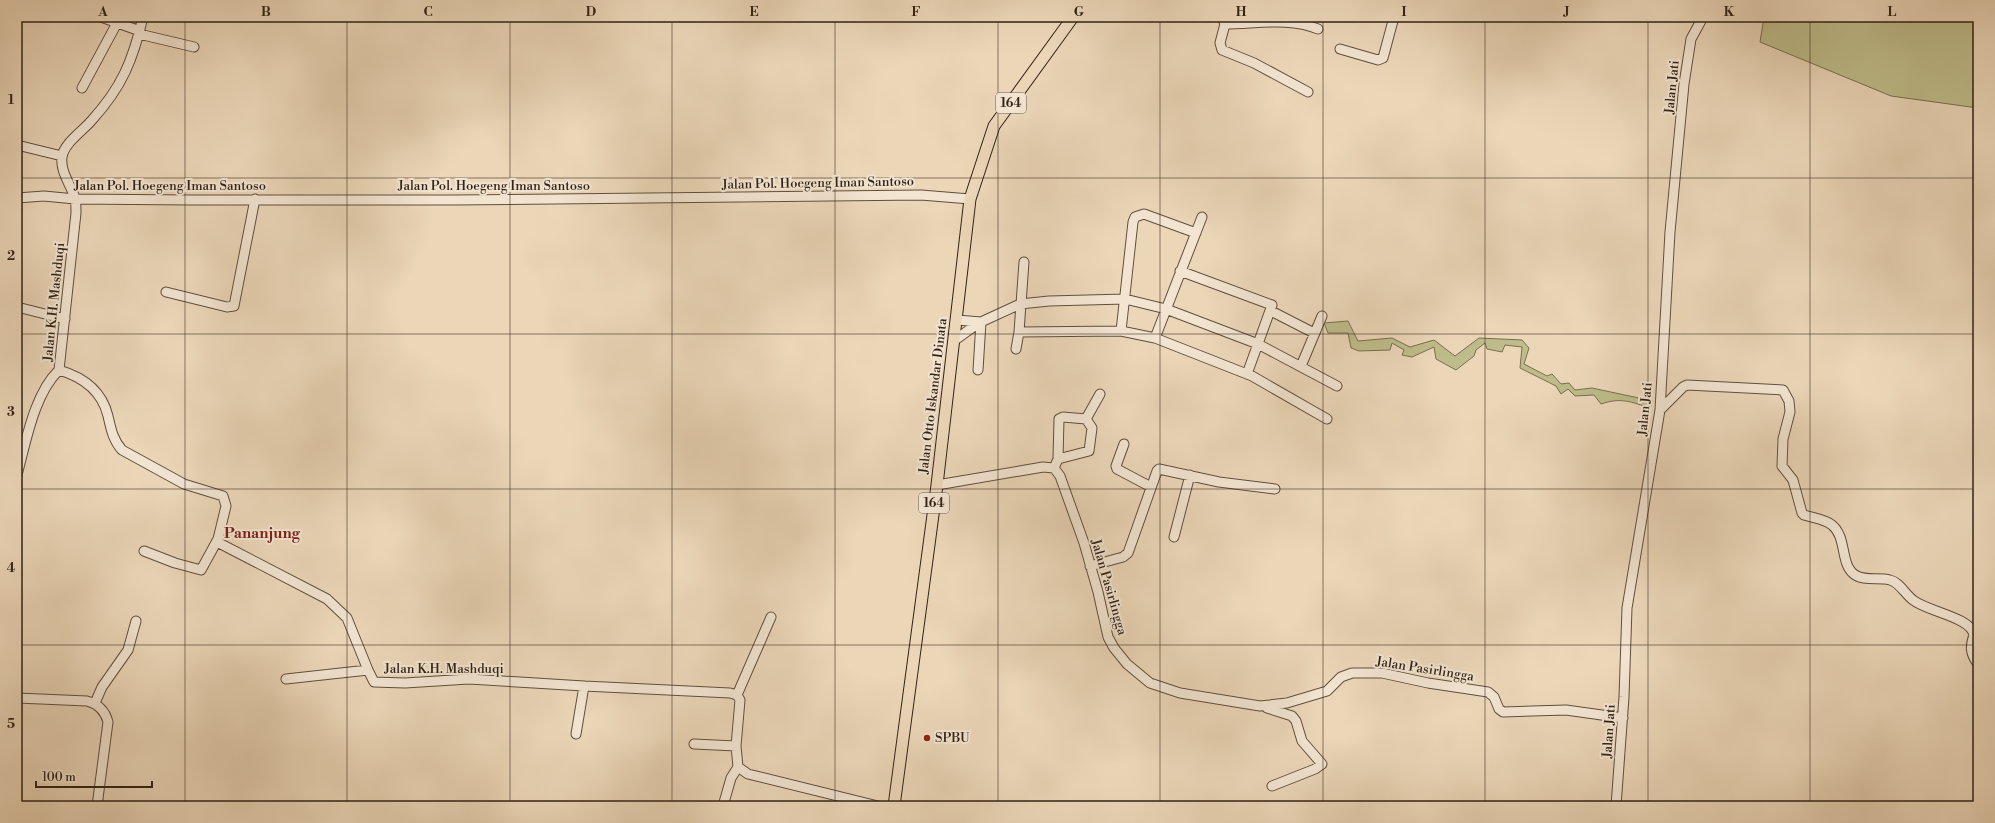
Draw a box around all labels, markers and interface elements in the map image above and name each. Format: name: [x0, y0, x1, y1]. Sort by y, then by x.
text: A: [97, 4, 108, 20]
text: B: [261, 4, 271, 20]
text: C: [423, 4, 433, 20]
text: D: [586, 4, 596, 20]
text: E: [749, 4, 759, 20]
text: F: [911, 4, 921, 20]
text: G: [1074, 4, 1085, 20]
text: H: [1236, 4, 1247, 20]
text: I: [1401, 4, 1407, 20]
text: J: [1562, 4, 1570, 20]
text: K: [1724, 4, 1735, 20]
text: L: [1888, 4, 1897, 20]
street label: Jalan Jati: [1661, 59, 1683, 116]
text: 1: [8, 92, 15, 108]
road number: 164: [996, 93, 1026, 113]
street label: Jalan Pol. Hoegeng Iman Santoso: [721, 173, 914, 193]
street label: Jalan Pol. Hoegeng Iman Santoso: [73, 178, 266, 194]
street label: Jalan Pol. Hoegeng Iman Santoso: [397, 178, 590, 194]
street label: Jalan K.H. Mashduqi: [40, 242, 68, 363]
text: 2: [7, 248, 15, 264]
street label: Jalan Otto Iskandar Dinata: [915, 317, 951, 476]
street label: Jalan Jati: [1634, 381, 1656, 438]
text: 3: [7, 404, 15, 420]
road number: 164: [919, 493, 949, 513]
district label: Pananjung: [224, 524, 301, 543]
street label: Jalan Pasirlingga: [1087, 536, 1130, 637]
text: 4: [7, 560, 16, 576]
street label: Jalan Pasirlingga: [1374, 653, 1476, 685]
street label: Jalan K.H. Mashduqi: [383, 661, 504, 677]
street label: Jalan Jati: [1599, 704, 1619, 759]
text: 5: [7, 716, 15, 732]
place label: SPBU: [935, 730, 970, 746]
marker: SPBU: [922, 733, 932, 743]
scale bar: [36, 763, 152, 789]
text: 100 m: [42, 770, 76, 785]

